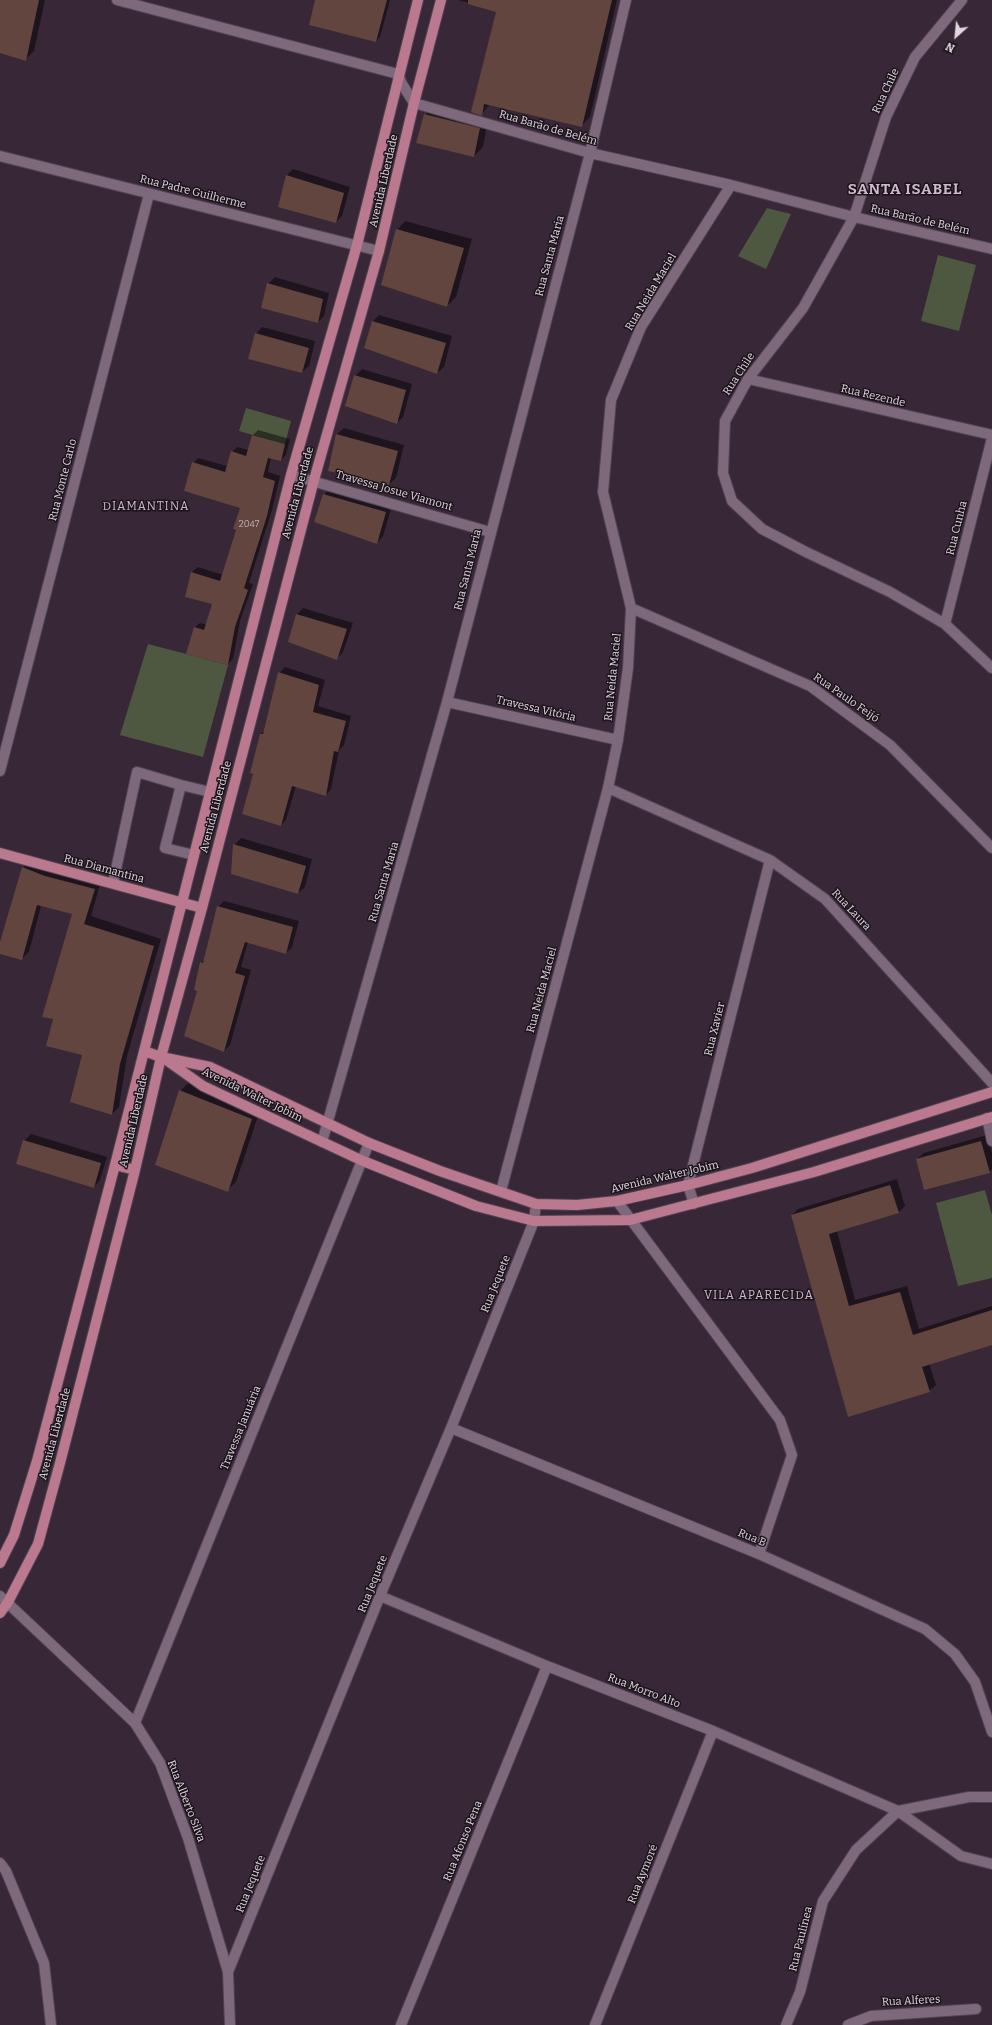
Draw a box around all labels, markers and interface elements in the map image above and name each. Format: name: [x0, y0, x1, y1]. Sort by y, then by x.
north arrow: [936, 16, 976, 56]
text: N: [944, 39, 957, 55]
street label: Rua Chile: [870, 66, 902, 116]
street label: Rua Barão de Belém: [497, 108, 599, 148]
street label: Avenida Liberdade: [367, 133, 401, 229]
street label: Rua Padre Guilherme: [138, 172, 248, 212]
district label: SANTA ISABEL: [848, 181, 962, 199]
street label: Rua Barão de Belém: [869, 202, 971, 238]
street label: Rua Santa Maria: [533, 214, 567, 298]
street label: Rua Neida Maciel: [623, 251, 679, 333]
street label: Rua Chile: [720, 350, 758, 398]
street label: Rua Rezende: [839, 382, 907, 410]
street label: Rua Monte Carlo: [46, 438, 80, 522]
street label: Avenida Liberdade: [279, 446, 317, 540]
street label: Travessa Josue Viamont: [334, 468, 454, 514]
street label: Rua Cunha: [944, 499, 970, 557]
district label: DIAMANTINA: [103, 500, 189, 514]
house number: 2047: [239, 519, 259, 529]
street label: Rua Santa Maria: [452, 528, 484, 612]
street label: Rua Neida Maciel: [602, 633, 624, 721]
street label: Rua Paulo Feijó: [811, 670, 881, 726]
street label: Travessa Vitória: [495, 693, 577, 725]
street label: Avenida Liberdade: [197, 760, 235, 854]
street label: Rua Santa Maria: [366, 840, 402, 924]
street label: Rua Diamantina: [62, 852, 146, 886]
street label: Rua Laura: [829, 887, 873, 933]
street label: Rua Neida Maciel: [524, 946, 560, 1034]
street label: Rua Xavier: [702, 1001, 728, 1057]
street label: Avenida Walter Jobim: [200, 1065, 304, 1125]
street label: Avenida Liberdade: [117, 1073, 151, 1169]
street label: Avenida Walter Jobim: [610, 1158, 720, 1196]
street label: Rua Jequete: [479, 1253, 513, 1315]
district label: VILA APARECIDA: [704, 1289, 814, 1303]
street label: Travessa Januária: [218, 1384, 264, 1472]
street label: Avenida Liberdade: [36, 1387, 74, 1481]
street label: Rua B: [736, 1526, 768, 1550]
street label: Rua Jequete: [356, 1553, 390, 1615]
street label: Rua Morro Alto: [606, 1671, 682, 1711]
street label: Rua Alberto Silva: [164, 1758, 208, 1844]
street label: Rua Afonso Pena: [441, 1799, 485, 1883]
street label: Rua Aymoré: [625, 1843, 661, 1905]
street label: Rua Jequete: [234, 1853, 268, 1915]
street label: Rua Paulínea: [787, 1905, 815, 1973]
street label: Rua Alferes: [881, 1993, 941, 2009]

